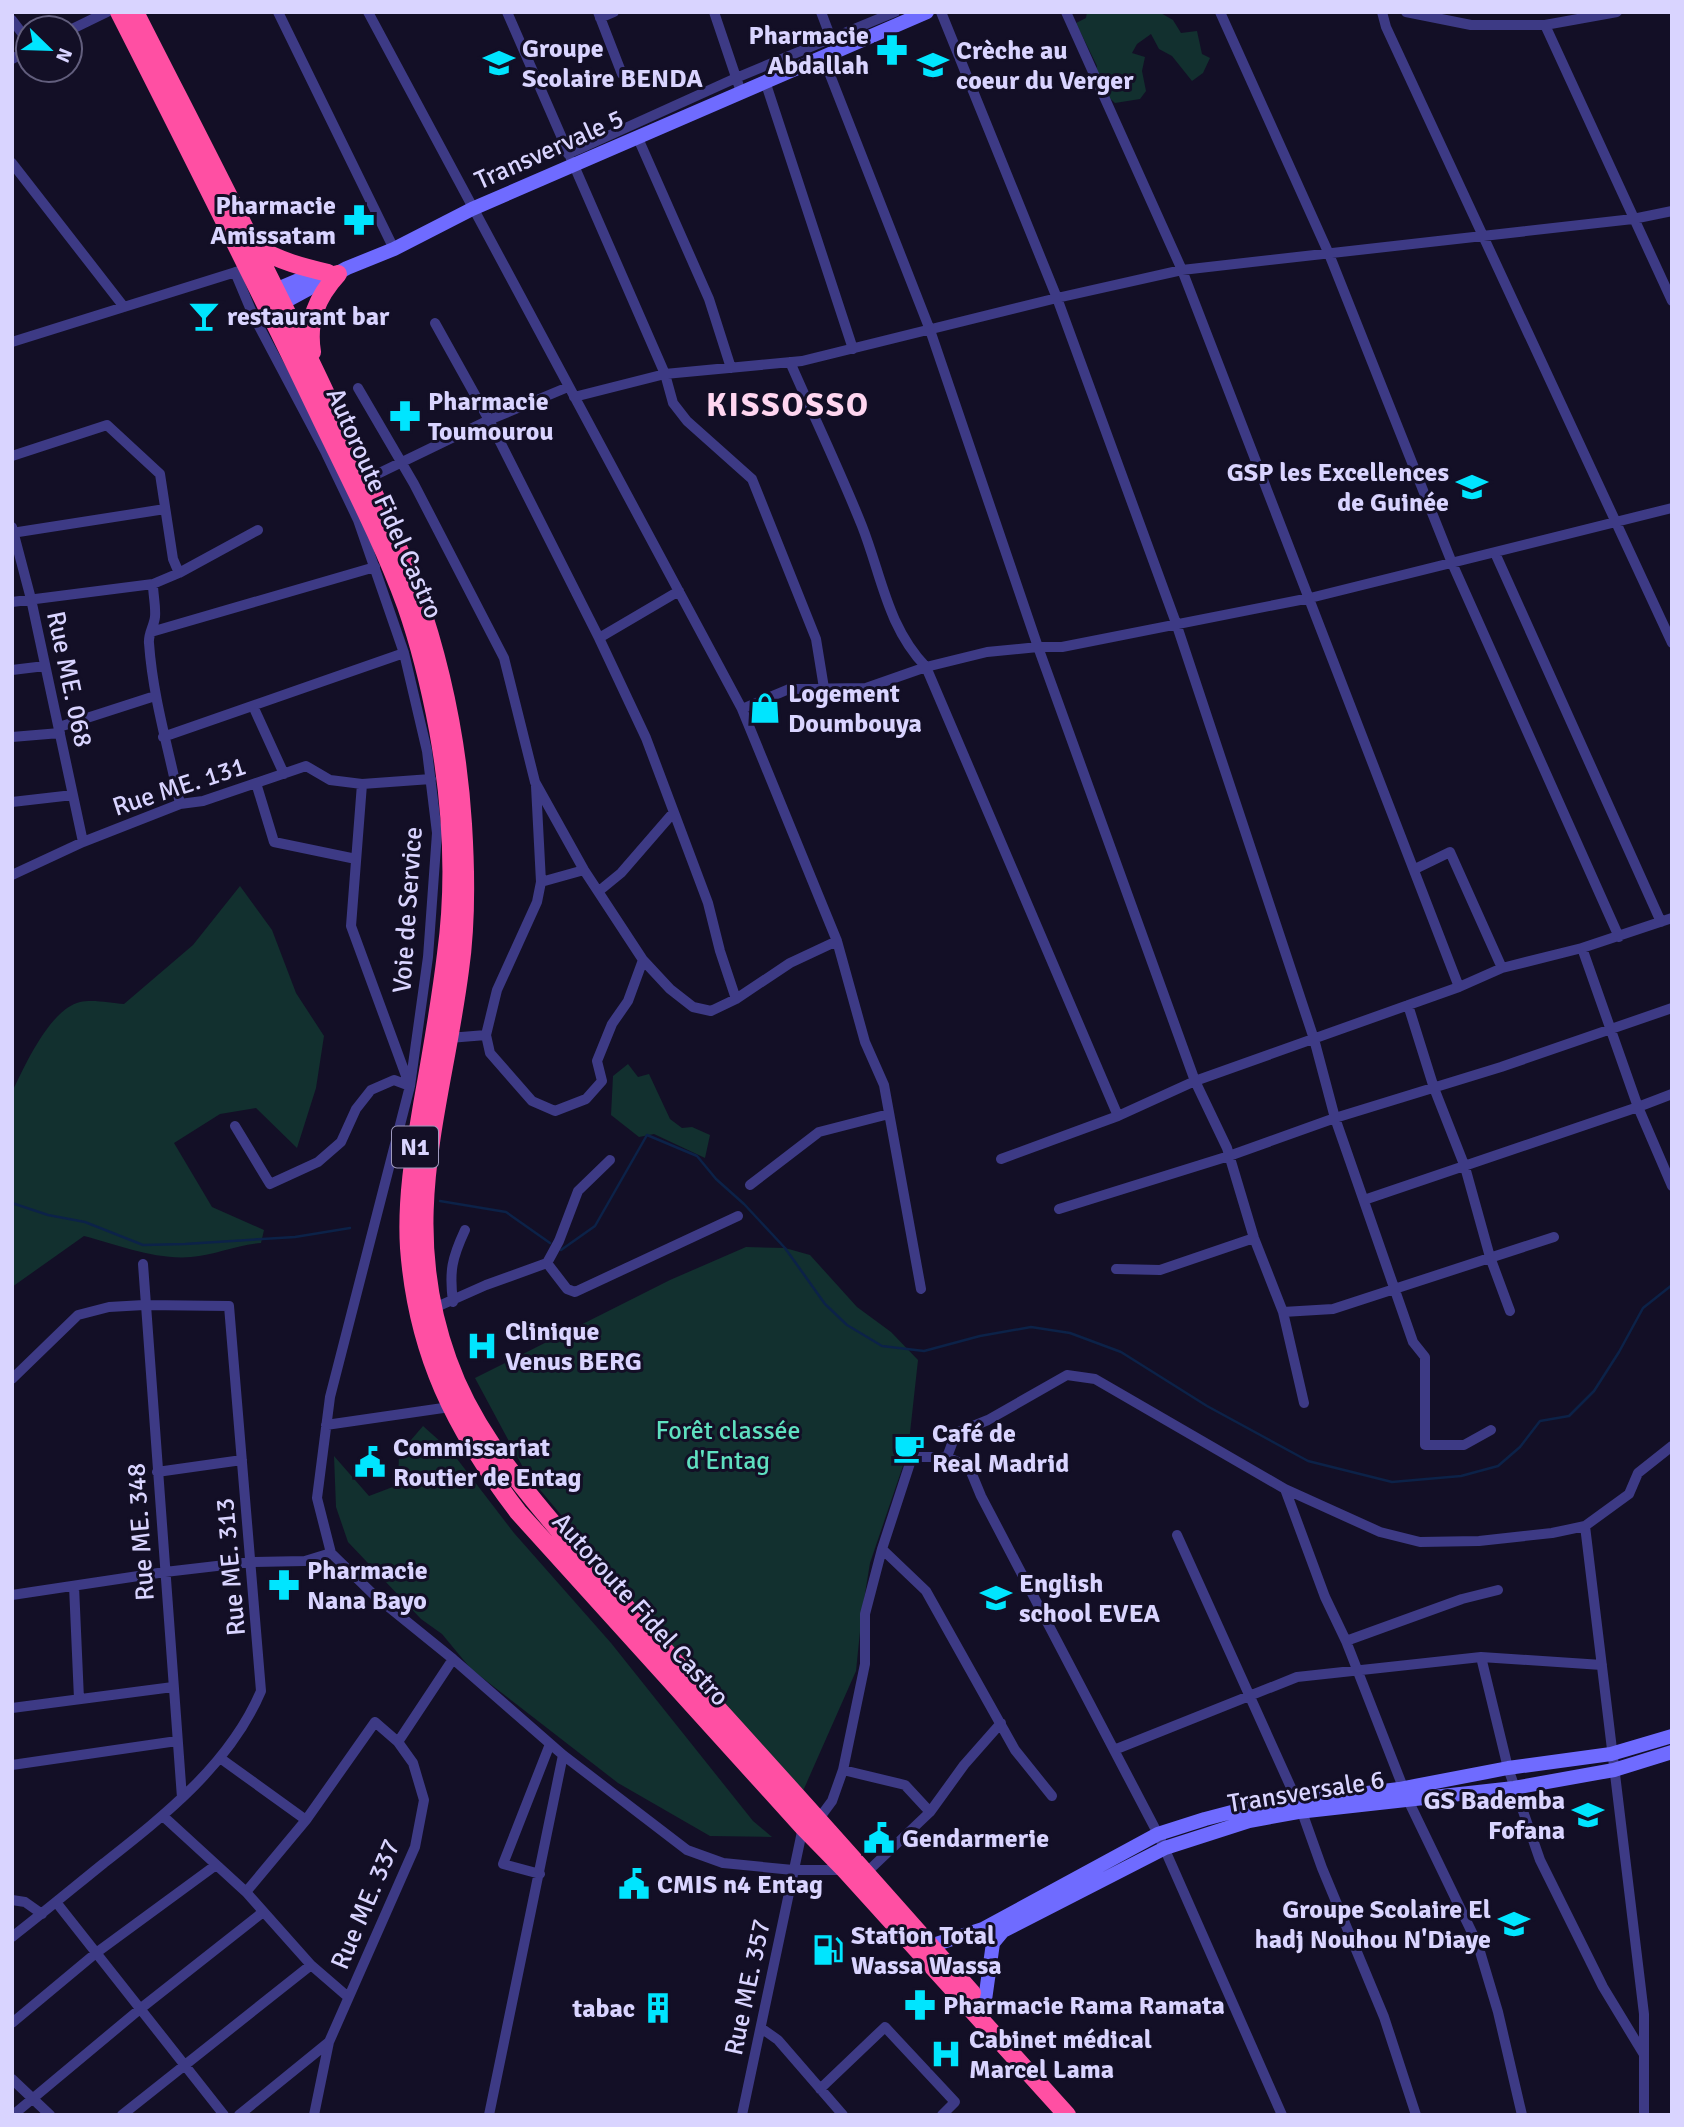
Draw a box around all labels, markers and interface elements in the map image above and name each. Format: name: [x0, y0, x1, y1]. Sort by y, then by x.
north arrow: [14, 14, 84, 84]
place label: Pharmacie Abdallah: [748, 20, 869, 82]
place label: Groupe Scolaire BENDA: [522, 33, 703, 95]
pharmacy icon: Pharmacie Abdallah: [875, 33, 909, 67]
place label: Crèche au coeur du Verger: [956, 35, 1134, 97]
text: N: [50, 44, 77, 66]
school or university icon: Groupe Scolaire BENDA: [482, 46, 516, 80]
school or university icon: Crèche au coeur du Verger: [916, 48, 950, 82]
street label: Transvervale 5: [470, 103, 629, 197]
place label: Pharmacie Amissatam: [210, 190, 336, 252]
pharmacy icon: Pharmacie Amissatam: [342, 203, 376, 237]
bar icon: restaurant bar: [187, 299, 221, 333]
place label: restaurant bar: [227, 301, 390, 333]
street label: Autoroute Fidel Castro: [319, 383, 449, 624]
district label: KISSOSSO: [706, 385, 870, 426]
place label: Pharmacie Toumourou: [428, 386, 554, 448]
pharmacy icon: Pharmacie Toumourou: [388, 399, 422, 433]
place label: GSP les Excellences de Guinée: [1227, 457, 1449, 519]
school or university icon: GSP les Excellences de Guinée: [1455, 470, 1489, 504]
street label: Rue ME. 068: [39, 608, 99, 750]
place label: Logement Doumbouya: [788, 678, 922, 740]
shop icon: Logement Doumbouya: [748, 691, 782, 725]
street label: Rue ME. 131: [109, 750, 250, 824]
street label: Voie de Service: [386, 826, 430, 994]
road number: N1: [392, 1126, 438, 1168]
place label: Clinique Venus BERG: [505, 1316, 642, 1378]
hospital icon: Clinique Venus BERG: [465, 1329, 499, 1363]
park label: Forêt classée d'Entag: [655, 1415, 801, 1477]
place label: Café de Real Madrid: [932, 1418, 1069, 1480]
cafe icon: Café de Real Madrid: [892, 1431, 926, 1465]
place label: Commissariat Routier de Entag: [393, 1432, 582, 1494]
public building icon: Commissariat Routier de Entag: [353, 1445, 387, 1479]
street label: Rue ME. 348: [120, 1462, 162, 1602]
street label: Rue ME. 313: [209, 1497, 253, 1637]
street label: Autoroute Fidel Castro: [545, 1506, 736, 1713]
place label: Pharmacie Nana Bayo: [307, 1555, 428, 1617]
pharmacy icon: Pharmacie Nana Bayo: [267, 1568, 301, 1602]
place label: English school EVEA: [1019, 1568, 1161, 1630]
school or university icon: English school EVEA: [979, 1581, 1013, 1615]
street label: Transversale 6: [1225, 1764, 1387, 1820]
place label: GS Bademba Fofana: [1423, 1785, 1565, 1847]
school or university icon: GS Bademba Fofana: [1571, 1798, 1605, 1832]
public building icon: Gendarmerie: [862, 1821, 896, 1855]
place label: Gendarmerie: [902, 1823, 1049, 1855]
street label: Rue ME. 337: [324, 1834, 408, 1974]
public building icon: CMIS n4 Entag: [617, 1867, 651, 1901]
place label: CMIS n4 Entag: [657, 1869, 823, 1901]
place label: Groupe Scolaire El hadj Nouhou N'Diaye: [1255, 1894, 1491, 1956]
school or university icon: Groupe Scolaire El hadj Nouhou N'Diaye: [1497, 1907, 1531, 1941]
street label: Rue ME. 357: [718, 1916, 778, 2058]
place label: Station Total Wassa Wassa: [851, 1920, 1002, 1982]
fuel station icon: Station Total Wassa Wassa: [811, 1933, 845, 1967]
pharmacy icon: Pharmacie Rama Ramata: [903, 1988, 937, 2022]
place label: Pharmacie Rama Ramata: [943, 1990, 1225, 2022]
building icon: tabac: [641, 1991, 675, 2025]
place label: tabac: [571, 1993, 635, 2025]
place label: Cabinet médical Marcel Lama: [969, 2024, 1152, 2086]
hospital icon: Cabinet médical Marcel Lama: [929, 2037, 963, 2071]

